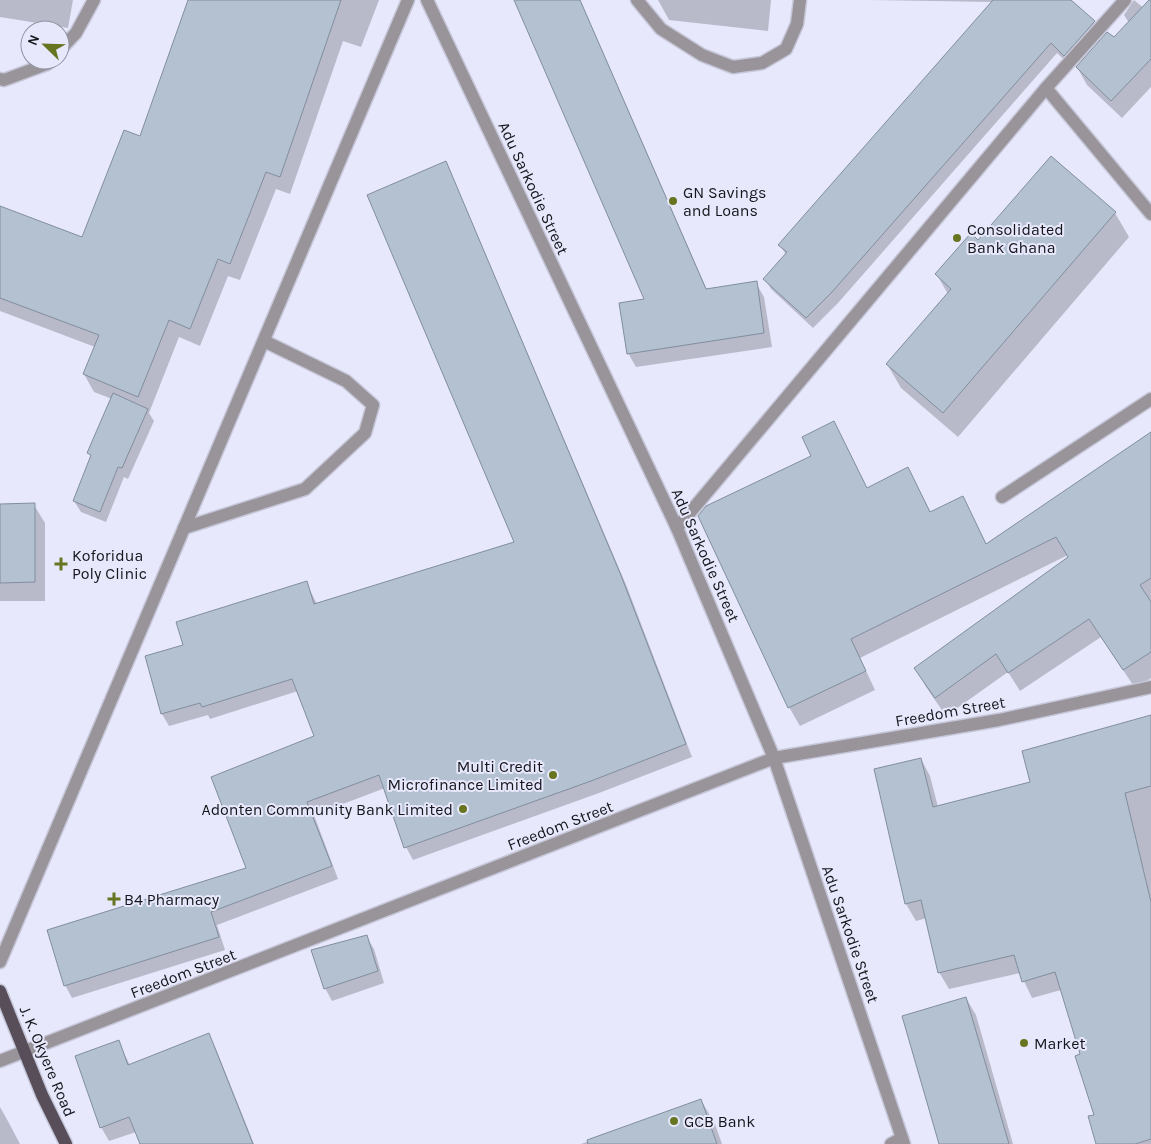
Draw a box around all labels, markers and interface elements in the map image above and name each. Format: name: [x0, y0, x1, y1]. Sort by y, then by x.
north arrow: [20, 20, 70, 70]
text: N: [24, 32, 43, 48]
street label: Adu Sarkodie Street: [494, 119, 573, 258]
place label: GN Savings and Loans: [683, 183, 766, 220]
marker: GN Savings and Loans: [667, 195, 679, 207]
place label: Consolidated Bank Ghana: [967, 220, 1064, 257]
marker: Consolidated Bank Ghana: [951, 232, 963, 244]
street label: Adu Sarkodie Street: [668, 485, 744, 625]
place label: Koforidua Poly Clinic: [72, 546, 147, 583]
marker: Koforidua Poly Clinic: [54, 557, 68, 571]
street label: Freedom Street: [894, 692, 1007, 731]
place label: Multi Credit Microfinance Limited: [388, 757, 543, 794]
marker: Multi Credit Microfinance Limited: [547, 769, 559, 781]
street label: Freedom Street: [505, 797, 616, 854]
place label: Adonten Community Bank Limited: [201, 800, 453, 819]
marker: Adonten Community Bank Limited: [457, 803, 469, 815]
street label: Adu Sarkodie Street: [818, 863, 883, 1006]
place label: B4 Pharmacy: [124, 890, 220, 909]
marker: B4 Pharmacy: [108, 893, 120, 905]
street label: Freedom Street: [128, 945, 239, 1002]
street label: J. K. Okyere Road: [16, 1003, 80, 1120]
place label: Market: [1034, 1034, 1085, 1053]
marker: Market: [1018, 1037, 1030, 1049]
place label: GCB Bank: [684, 1112, 755, 1131]
marker: GCB Bank: [668, 1115, 680, 1127]

